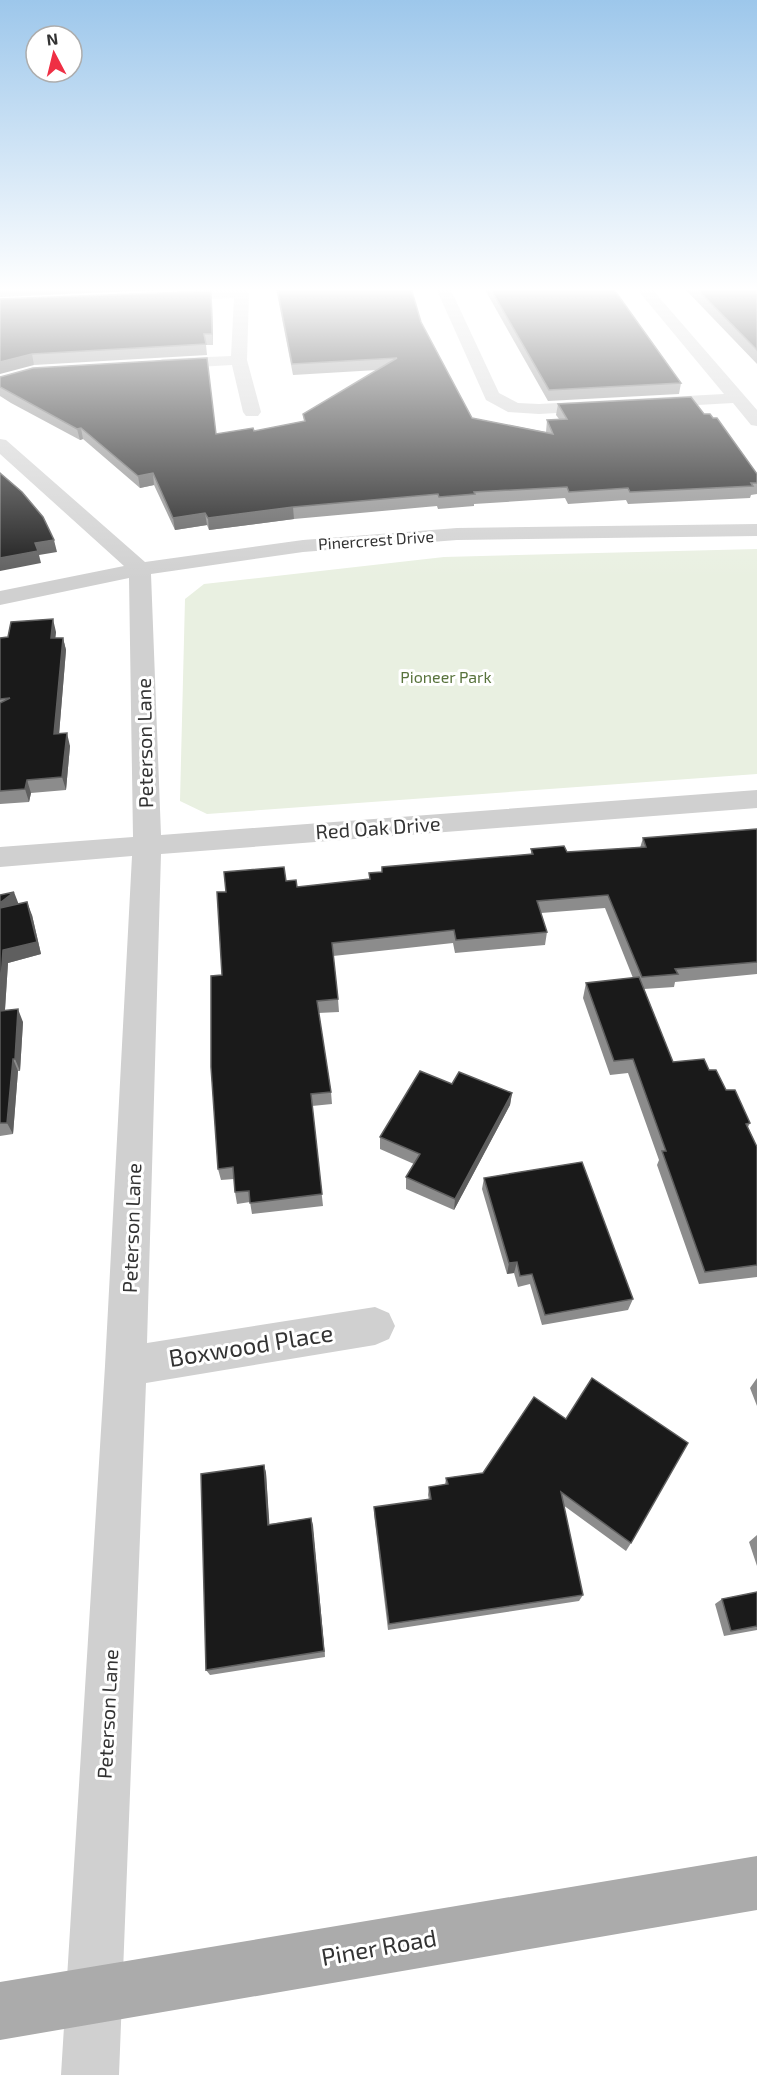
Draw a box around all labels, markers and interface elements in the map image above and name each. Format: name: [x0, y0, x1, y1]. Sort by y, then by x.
north arrow: [24, 24, 84, 84]
text: N: [45, 28, 59, 49]
street label: Pinercrest Drive: [317, 526, 434, 553]
park label: Pioneer Park: [400, 667, 492, 686]
street label: Peterson Lane: [131, 678, 157, 808]
street label: Red Oak Drive: [315, 811, 441, 843]
street label: Peterson Lane: [117, 1163, 145, 1293]
street label: Boxwood Place: [167, 1317, 335, 1372]
street label: Peterson Lane: [92, 1648, 122, 1780]
street label: Piner Road: [319, 1922, 439, 1971]

